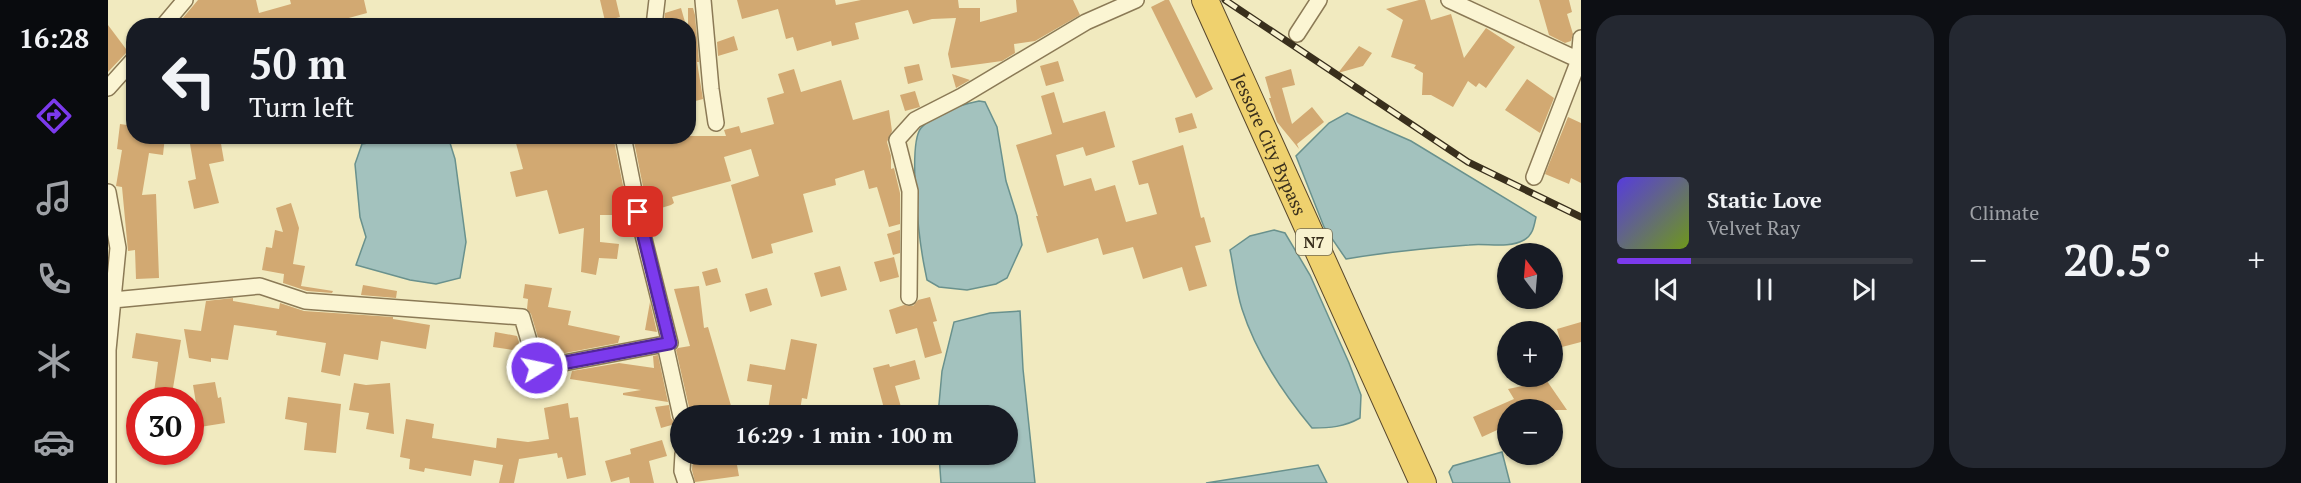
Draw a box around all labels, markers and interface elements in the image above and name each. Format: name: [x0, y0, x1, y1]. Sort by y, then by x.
text: 16:28: [19, 20, 89, 56]
text: 50 m: [249, 35, 347, 91]
icon: left: [150, 42, 228, 120]
street label: Jessore City Bypass: [1228, 69, 1312, 219]
text: Turn left: [249, 89, 354, 125]
icon: directions: [33, 95, 75, 137]
icon: music: [33, 177, 75, 219]
text: Static Love: [1707, 185, 1822, 214]
pin: [612, 186, 663, 237]
icon: arrive: [621, 195, 654, 228]
text: Climate: [1970, 199, 2039, 226]
text: Velvet Ray: [1707, 214, 1800, 241]
road number: N7: [1296, 229, 1332, 255]
text: 20.5°: [2063, 229, 2171, 289]
text: −: [1970, 238, 1987, 281]
text: +: [2247, 238, 2265, 281]
north arrow: [1497, 243, 1563, 309]
map controls: [1497, 243, 1563, 465]
icon: phone: [33, 258, 75, 300]
icon: previous: [1650, 273, 1683, 306]
icon: pause: [1748, 273, 1781, 306]
icon: next: [1847, 273, 1880, 306]
button: +: [1497, 321, 1563, 387]
position arrow: [505, 336, 569, 400]
icon: climate: [33, 340, 75, 382]
speed limit sign: 30: [126, 387, 204, 465]
button: −: [1497, 399, 1563, 465]
text: 16:29 · 1 min · 100 m: [735, 420, 953, 449]
icon: car: [33, 421, 75, 463]

